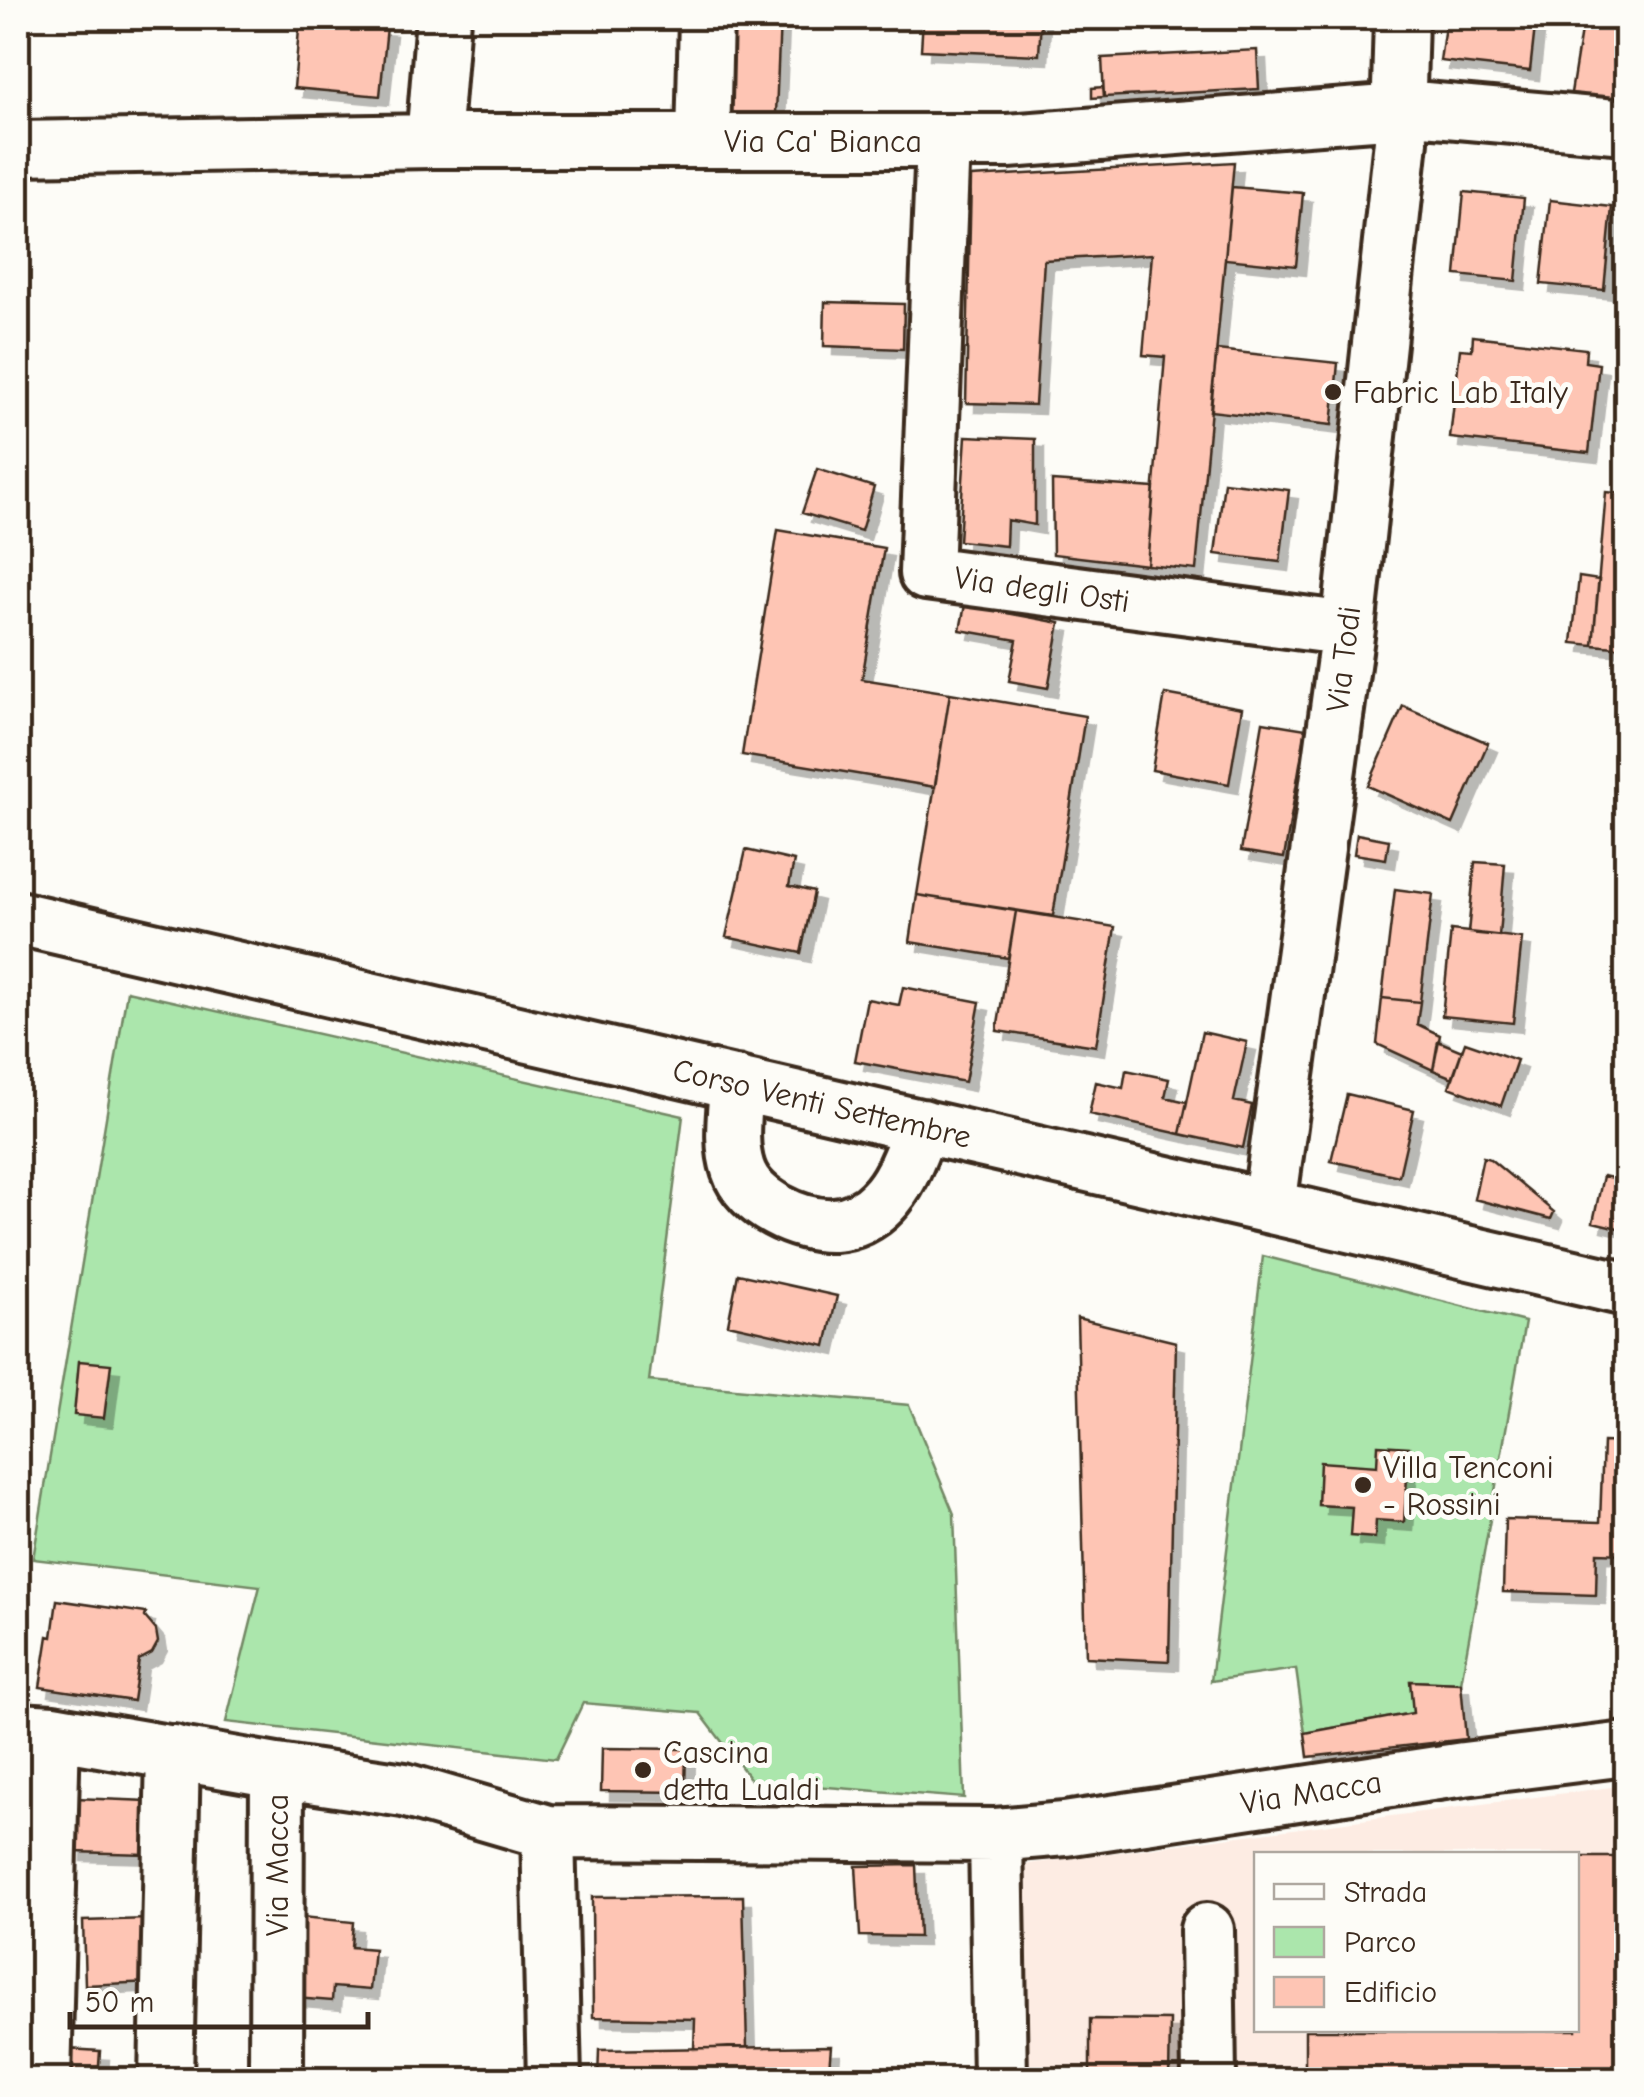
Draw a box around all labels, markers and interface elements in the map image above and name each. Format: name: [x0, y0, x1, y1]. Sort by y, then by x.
street label: Via Ca' Bianca: [724, 123, 922, 160]
place label: Fabric Lab Italy: [1353, 374, 1568, 411]
marker: Fabric Lab Italy: [1322, 381, 1344, 403]
street label: Via degli Osti: [952, 559, 1132, 620]
street label: Via Todi: [1319, 604, 1368, 714]
street label: Corso Venti Settembre: [669, 1051, 975, 1156]
place label: Villa Tenconi - Rossini: [1383, 1449, 1554, 1523]
marker: Villa Tenconi - Rossini: [1352, 1474, 1374, 1496]
place label: Cascina detta Lualdi: [663, 1734, 820, 1808]
marker: Cascina detta Lualdi: [632, 1759, 654, 1781]
street label: Via Macca: [1238, 1763, 1384, 1822]
street label: Via Macca: [259, 1794, 296, 1936]
legend: [1254, 1852, 1579, 2032]
text: Strada: [1344, 1875, 1427, 1910]
text: Parco: [1344, 1925, 1416, 1960]
scale bar: [70, 1967, 368, 2029]
text: Edificio: [1344, 1975, 1437, 2010]
text: 50 m: [85, 1985, 154, 2020]

